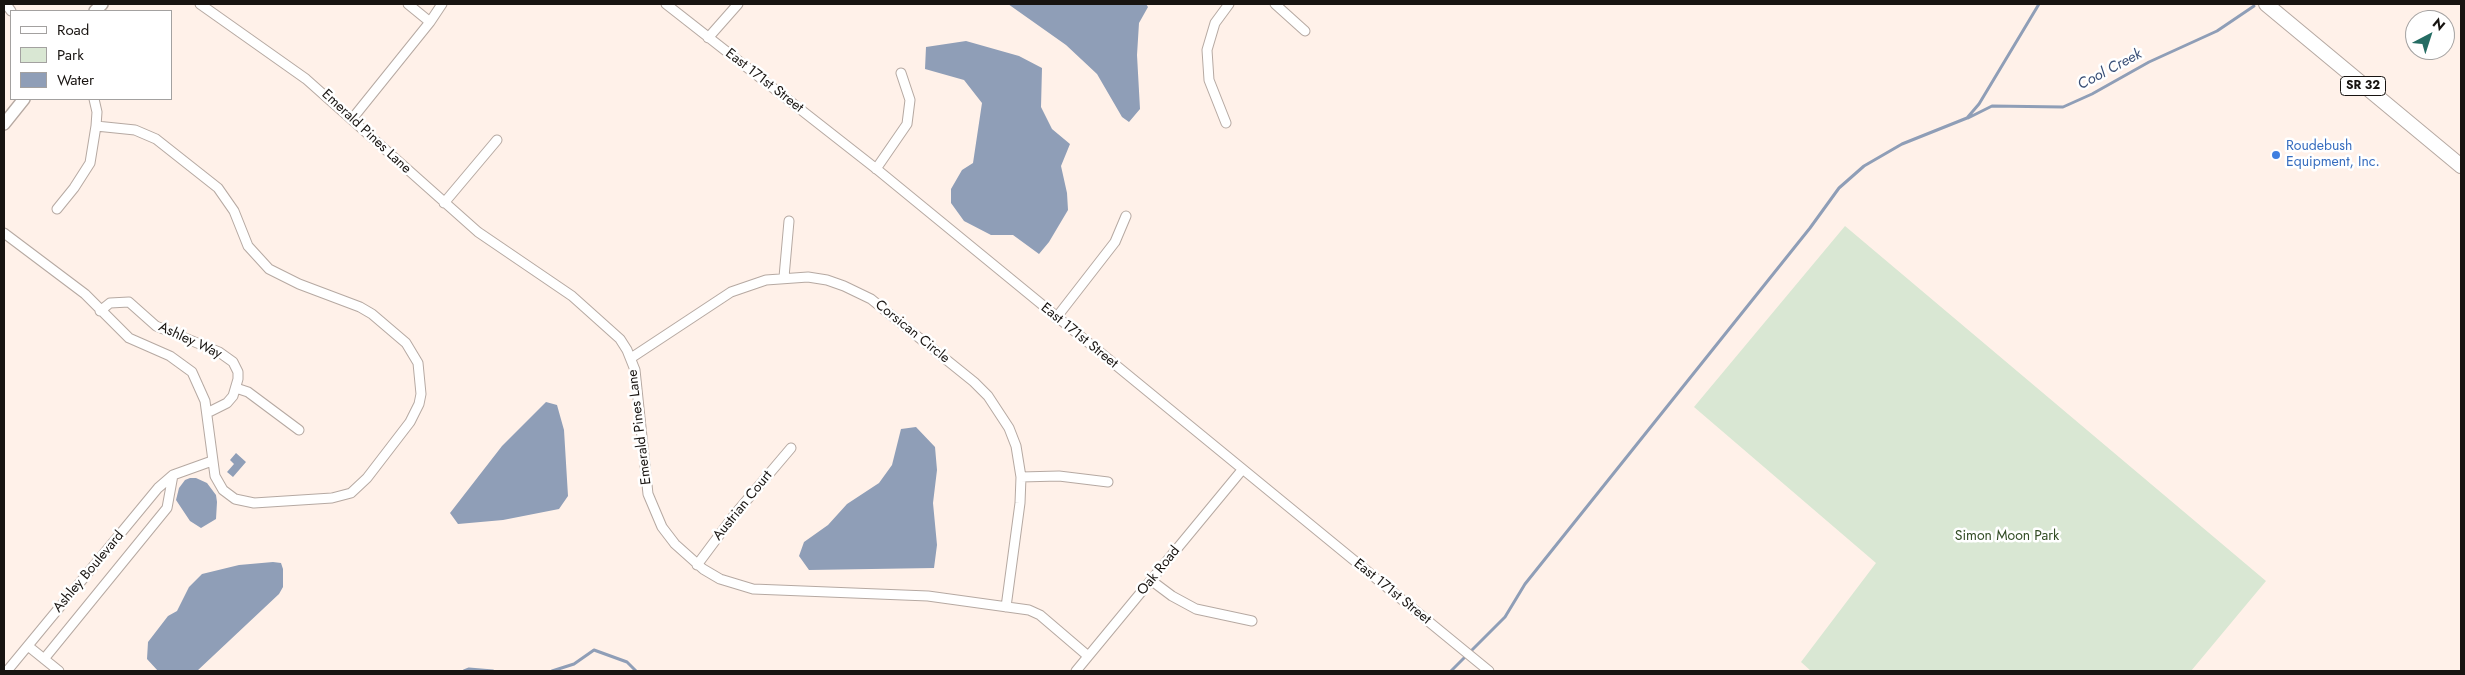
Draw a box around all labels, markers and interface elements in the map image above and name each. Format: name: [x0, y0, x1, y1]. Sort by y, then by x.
legend: [10, 10, 172, 100]
north arrow: [2405, 10, 2455, 60]
text: N: [2428, 13, 2450, 36]
text: Road: [57, 19, 89, 41]
text: Park: [57, 44, 84, 66]
street label: East 171st Street: [722, 45, 806, 117]
water label: Cool Creek: [2075, 46, 2145, 94]
text: Water: [57, 69, 94, 91]
road number: SR 32: [2340, 76, 2386, 95]
street label: Emerald Pines Lane: [318, 86, 414, 178]
place label: Roudebush Equipment, Inc.: [2286, 139, 2380, 172]
marker: Roudebush Equipment, Inc.: [2270, 149, 2282, 161]
street label: Corsican Circle: [871, 297, 953, 367]
street label: East 171st Street: [1037, 300, 1121, 372]
street label: Ashley Way: [156, 319, 224, 363]
street label: Emerald Pines Lane: [625, 368, 655, 486]
street label: Austrian Court: [710, 468, 776, 544]
street label: Ashley Boulevard: [50, 528, 128, 616]
park label: Simon Moon Park: [1955, 529, 2059, 545]
street label: Oak Road: [1134, 543, 1184, 599]
street label: East 171st Street: [1350, 556, 1434, 628]

